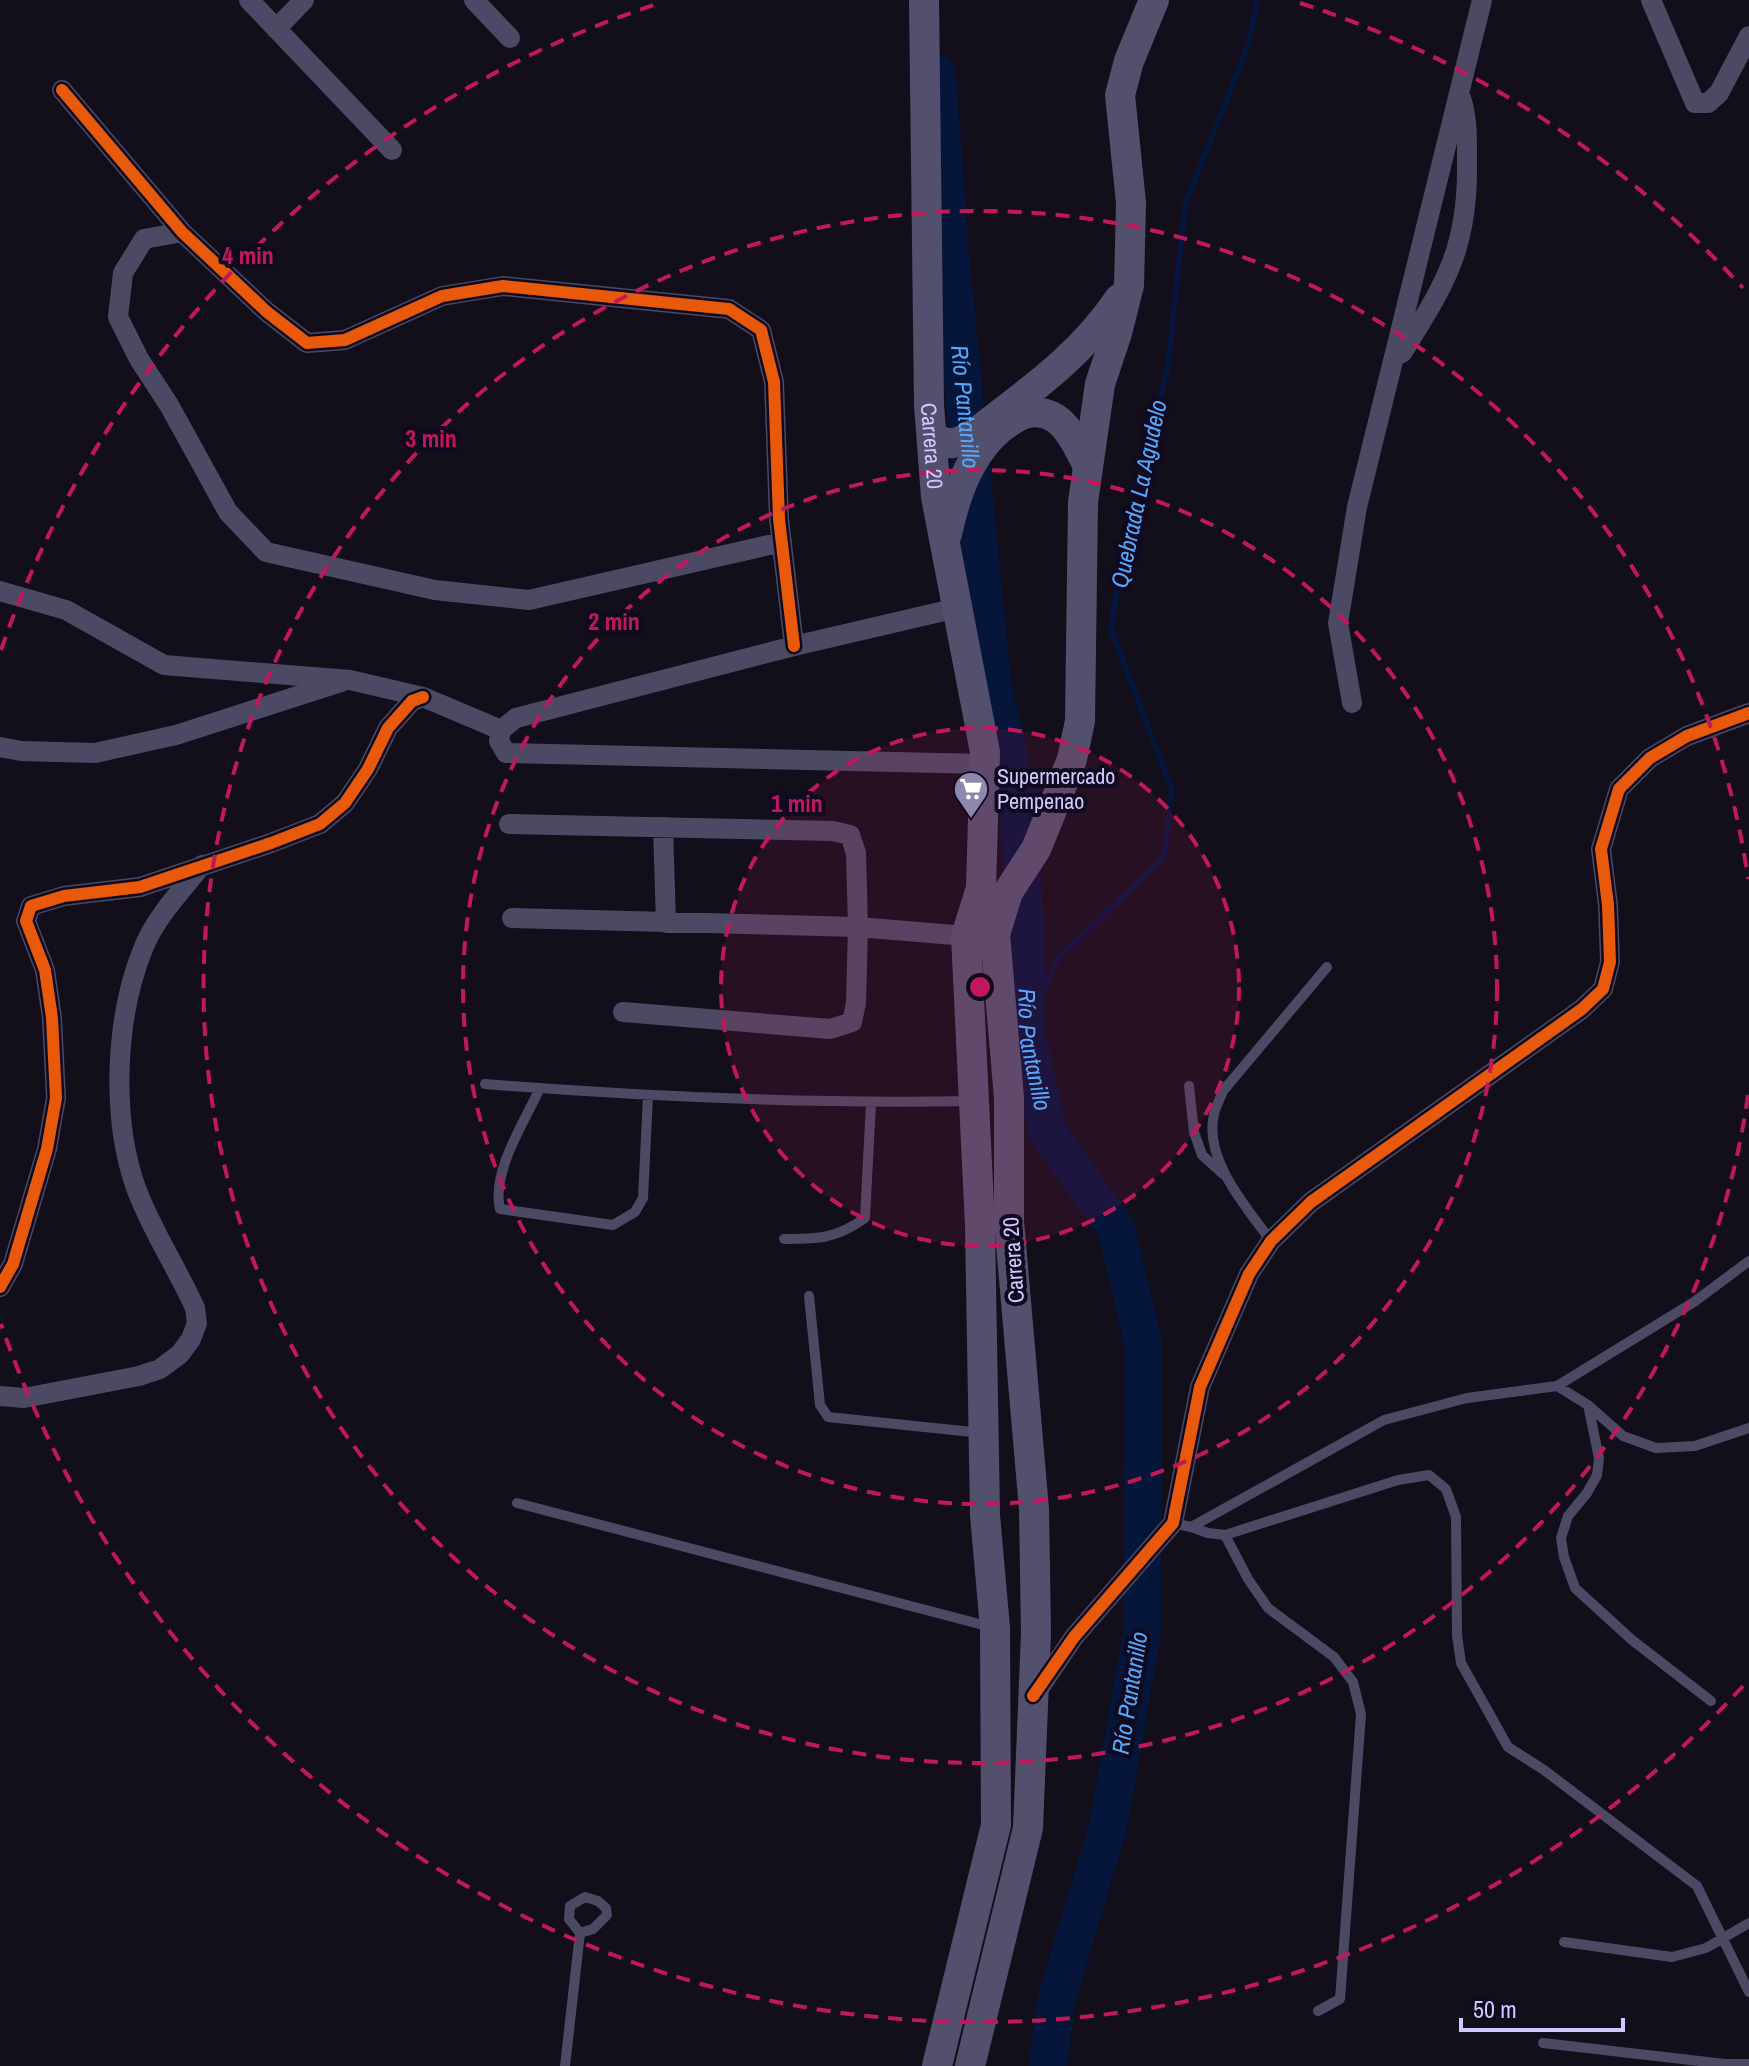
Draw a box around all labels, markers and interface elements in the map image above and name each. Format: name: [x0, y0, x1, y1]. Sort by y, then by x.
text: 4 min: [222, 239, 274, 271]
water label: Río Pantanillo: [944, 344, 988, 470]
water label: Quebrada La Agudelo: [1102, 397, 1174, 591]
street label: Carrera 20: [914, 402, 950, 490]
text: 3 min: [405, 422, 457, 454]
text: 2 min: [588, 605, 640, 637]
place label: Supermercado Pempenao: [997, 761, 1115, 816]
supermarket icon: Supermercado Pempenao: [952, 770, 990, 820]
text: 1 min: [771, 787, 823, 819]
centre of rings: [966, 973, 994, 1001]
water label: Río Pantanillo: [1011, 988, 1060, 1114]
street label: Carrera 20: [995, 1216, 1031, 1304]
water label: Río Pantanillo: [1104, 1629, 1154, 1756]
scale bar: [1461, 1982, 1623, 2032]
text: 50 m: [1473, 1993, 1517, 2025]

